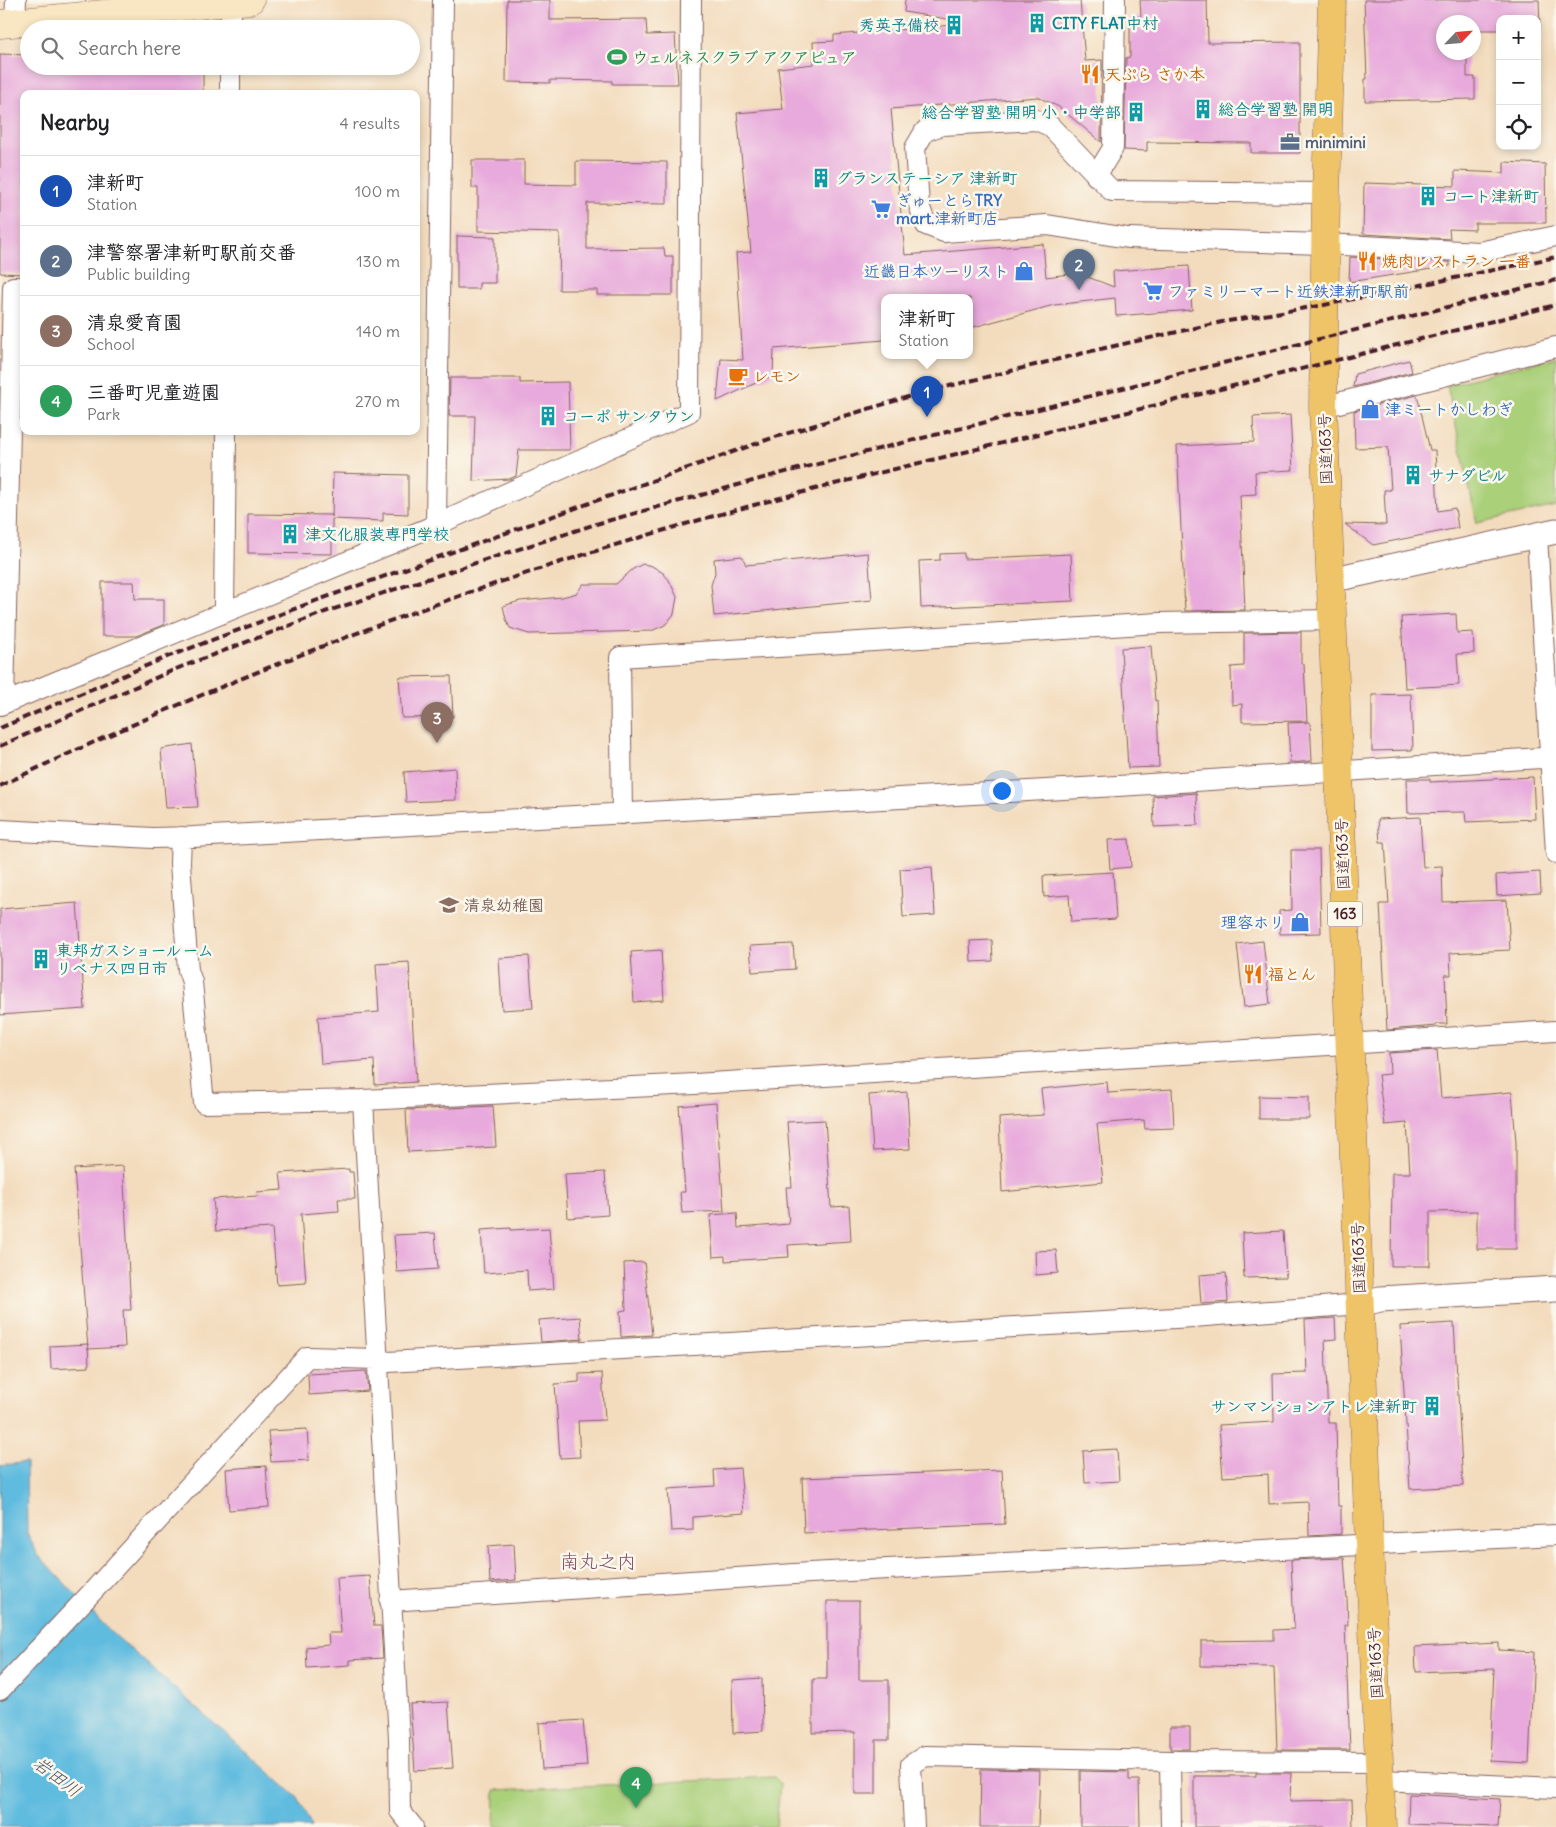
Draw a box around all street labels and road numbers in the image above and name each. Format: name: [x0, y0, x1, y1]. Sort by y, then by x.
street label: 国道163号: [1314, 412, 1336, 486]
street label: 国道163号: [1331, 817, 1353, 891]
road number: 163: [1328, 902, 1362, 926]
street label: 国道163号: [1347, 1221, 1369, 1295]
street label: 国道163号: [1363, 1626, 1387, 1700]

